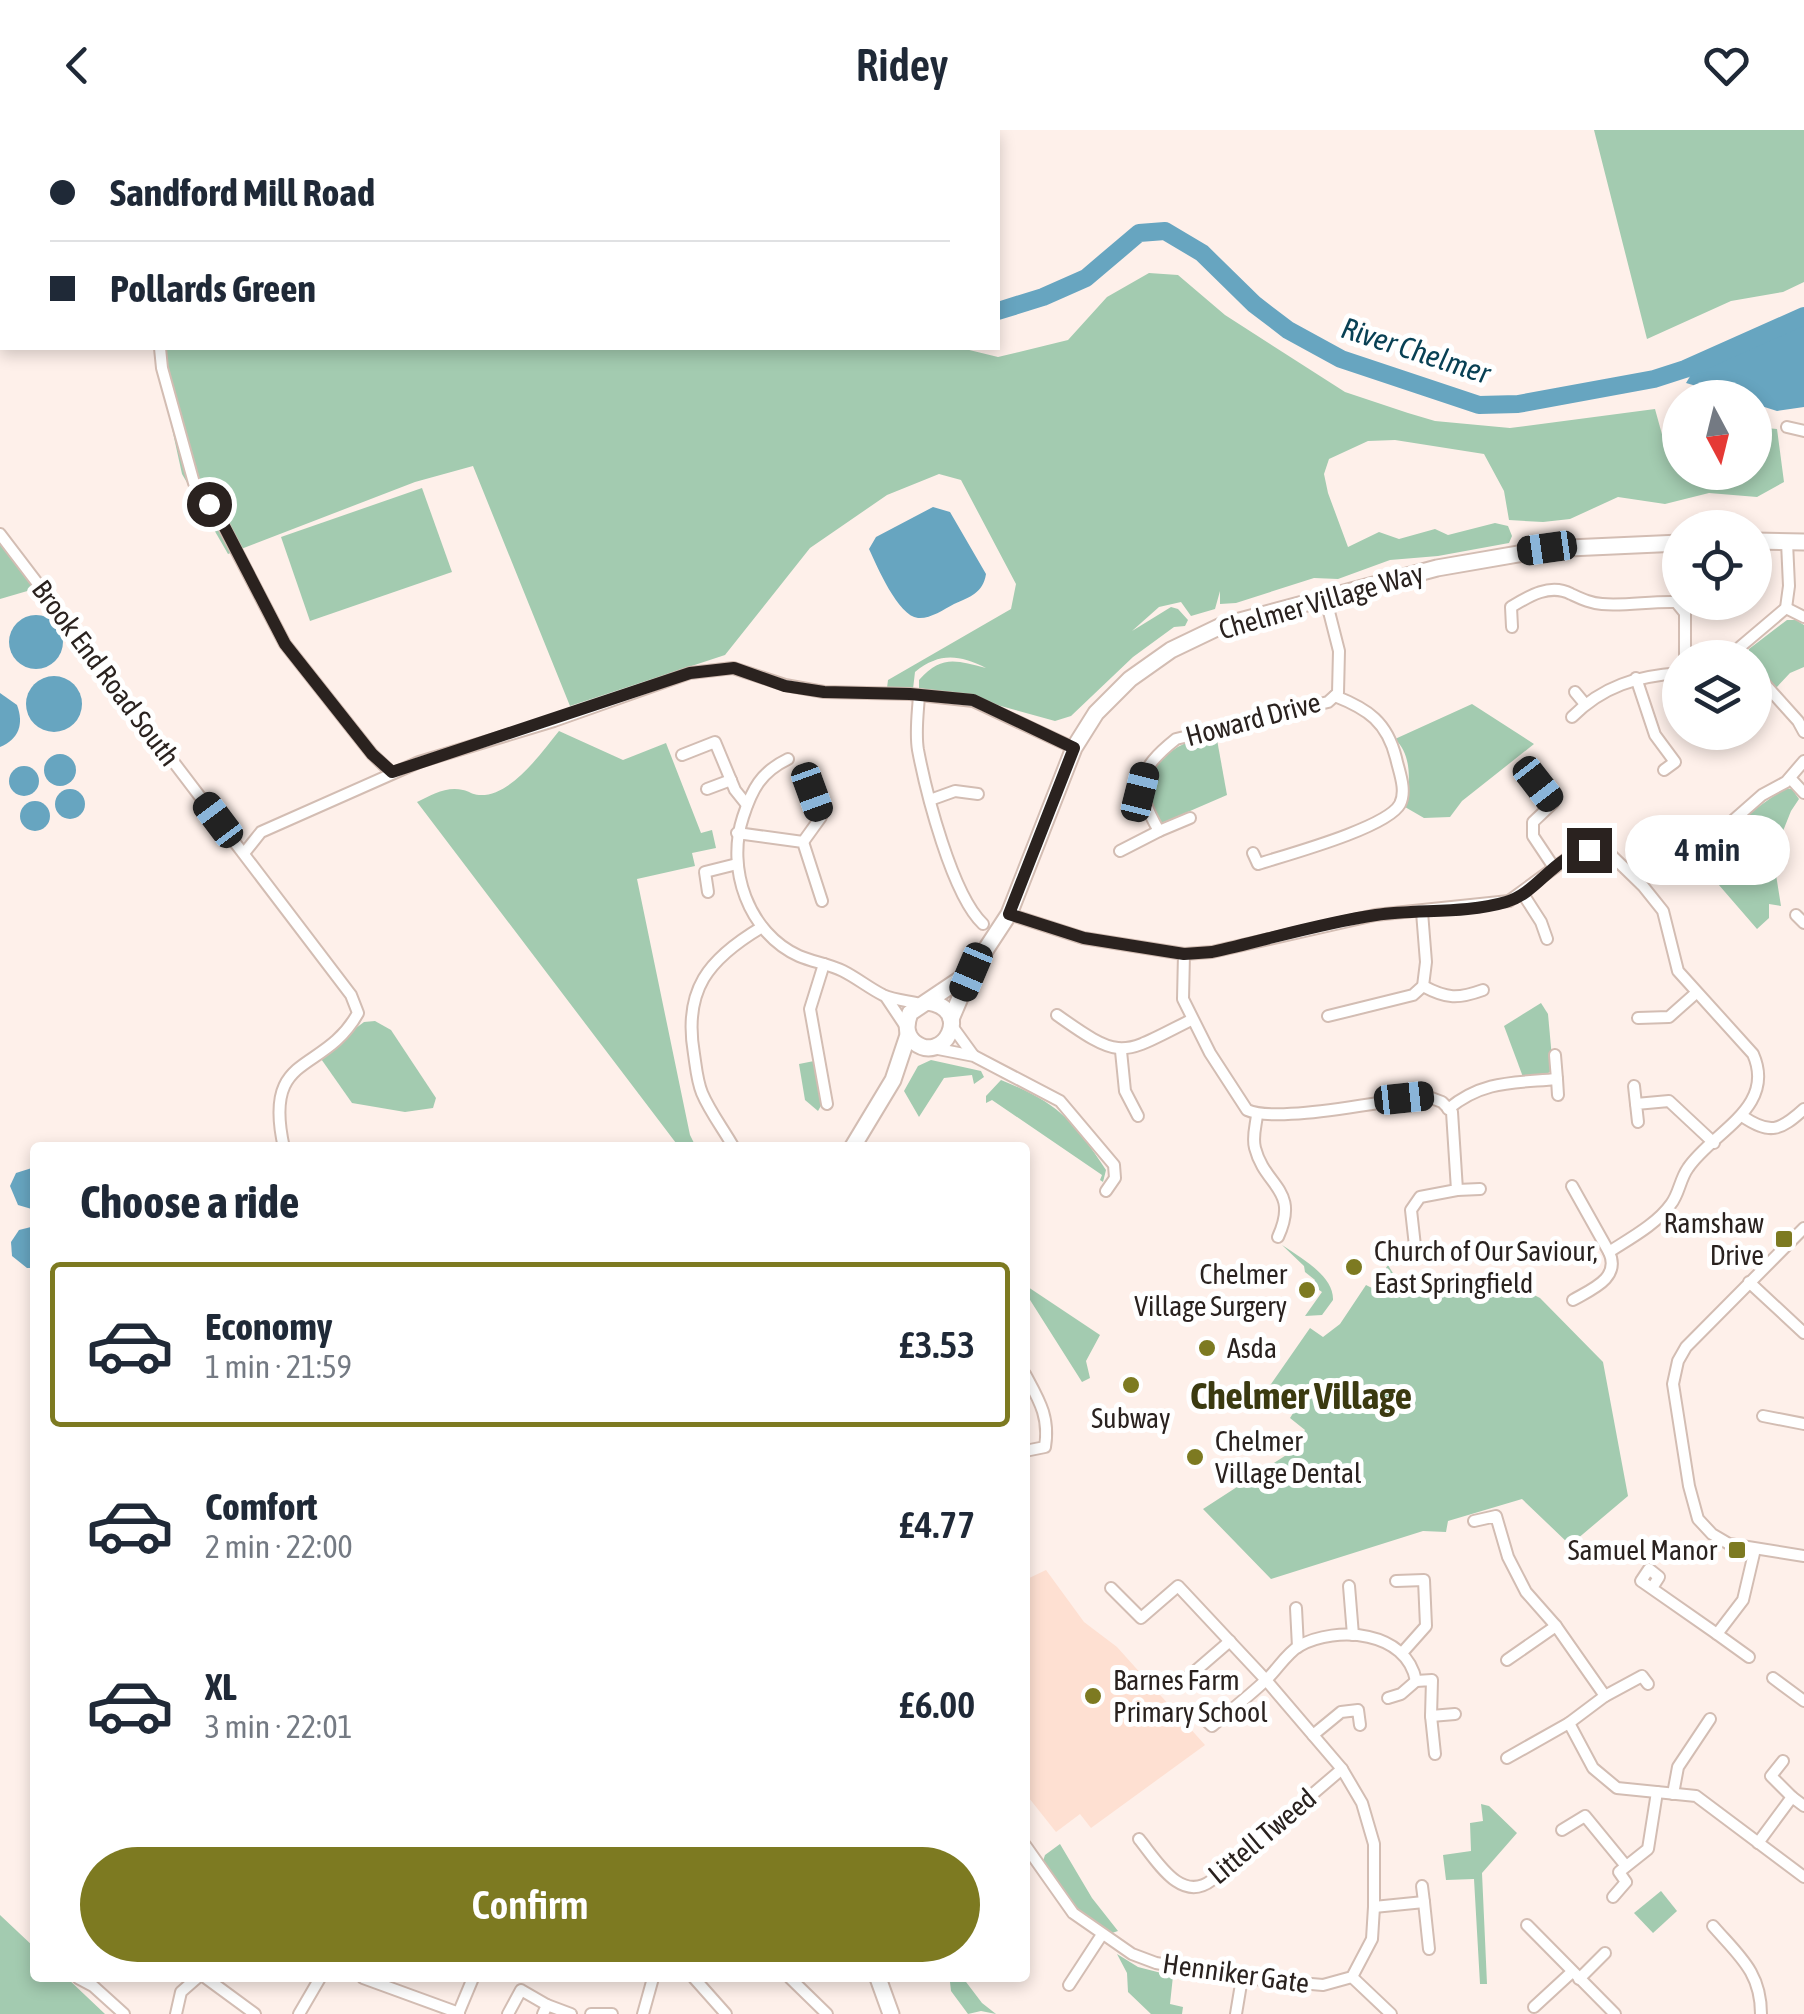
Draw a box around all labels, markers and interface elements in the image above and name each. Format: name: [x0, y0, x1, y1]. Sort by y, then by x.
icon: back: [50, 38, 105, 93]
icon: heart: [1699, 38, 1754, 93]
text: Ridey: [856, 39, 948, 91]
text: Sandford Mill Road: [110, 171, 375, 214]
text: Pollards Green: [110, 267, 316, 310]
water label: River Chelmer: [1337, 310, 1496, 390]
north arrow: [1662, 380, 1772, 490]
map controls: [1662, 380, 1772, 750]
route start: [187, 482, 232, 527]
button: locate: [1662, 510, 1772, 620]
car: [1515, 529, 1579, 567]
street label: Chelmer Village Way: [1215, 556, 1427, 646]
street label: Brook End Road South: [26, 574, 186, 772]
button: layers: [1662, 640, 1772, 750]
street label: Howard Drive: [1182, 686, 1324, 752]
car: [1508, 751, 1568, 817]
car: [788, 759, 836, 825]
car: [1118, 759, 1162, 825]
car: [188, 787, 248, 853]
callout: 4 min: [1624, 815, 1789, 885]
route end: [1567, 828, 1612, 873]
text: 4 min: [1675, 831, 1740, 868]
car: [945, 939, 997, 1005]
car: [1373, 1080, 1435, 1116]
text: Choose a ride: [80, 1176, 299, 1228]
place label: Ramshaw Drive: [1664, 1207, 1764, 1271]
marker: Ramshaw Drive: [1773, 1228, 1795, 1250]
place label: Church of Our Saviour, East Springfield: [1374, 1235, 1598, 1299]
marker: Church of Our Saviour, East Springfield: [1343, 1256, 1365, 1278]
place label: Chelmer Village Surgery: [1134, 1258, 1288, 1322]
marker: Chelmer Village Surgery: [1296, 1279, 1318, 1301]
icon: car: [85, 1300, 175, 1390]
text: Economy: [205, 1305, 332, 1348]
text: £3.53: [899, 1323, 975, 1366]
place label: Asda: [1227, 1332, 1277, 1364]
marker: Asda: [1196, 1337, 1218, 1359]
text: 1 min · 21:59: [205, 1348, 352, 1385]
marker: Subway: [1120, 1374, 1142, 1396]
district label: Chelmer Village: [1190, 1374, 1412, 1417]
place label: Subway: [1091, 1402, 1171, 1434]
place label: Chelmer Village Dental: [1215, 1425, 1362, 1489]
marker: Chelmer Village Dental: [1184, 1446, 1206, 1468]
icon: car: [85, 1480, 175, 1570]
text: Comfort: [205, 1485, 317, 1528]
text: £4.77: [899, 1503, 975, 1546]
text: 2 min · 22:00: [205, 1528, 352, 1565]
place label: Samuel Manor: [1568, 1534, 1718, 1566]
marker: Samuel Manor: [1726, 1539, 1748, 1561]
icon: car: [85, 1660, 175, 1750]
place label: Barnes Farm Primary School: [1113, 1664, 1268, 1728]
text: XL: [205, 1665, 237, 1708]
text: £6.00: [899, 1683, 975, 1726]
marker: Barnes Farm Primary School: [1082, 1685, 1104, 1707]
text: 3 min · 22:01: [205, 1708, 352, 1745]
street label: Littell Tweed: [1202, 1782, 1322, 1890]
button: Confirm: [80, 1847, 980, 1962]
street label: Henniker Gate: [1161, 1947, 1311, 1999]

